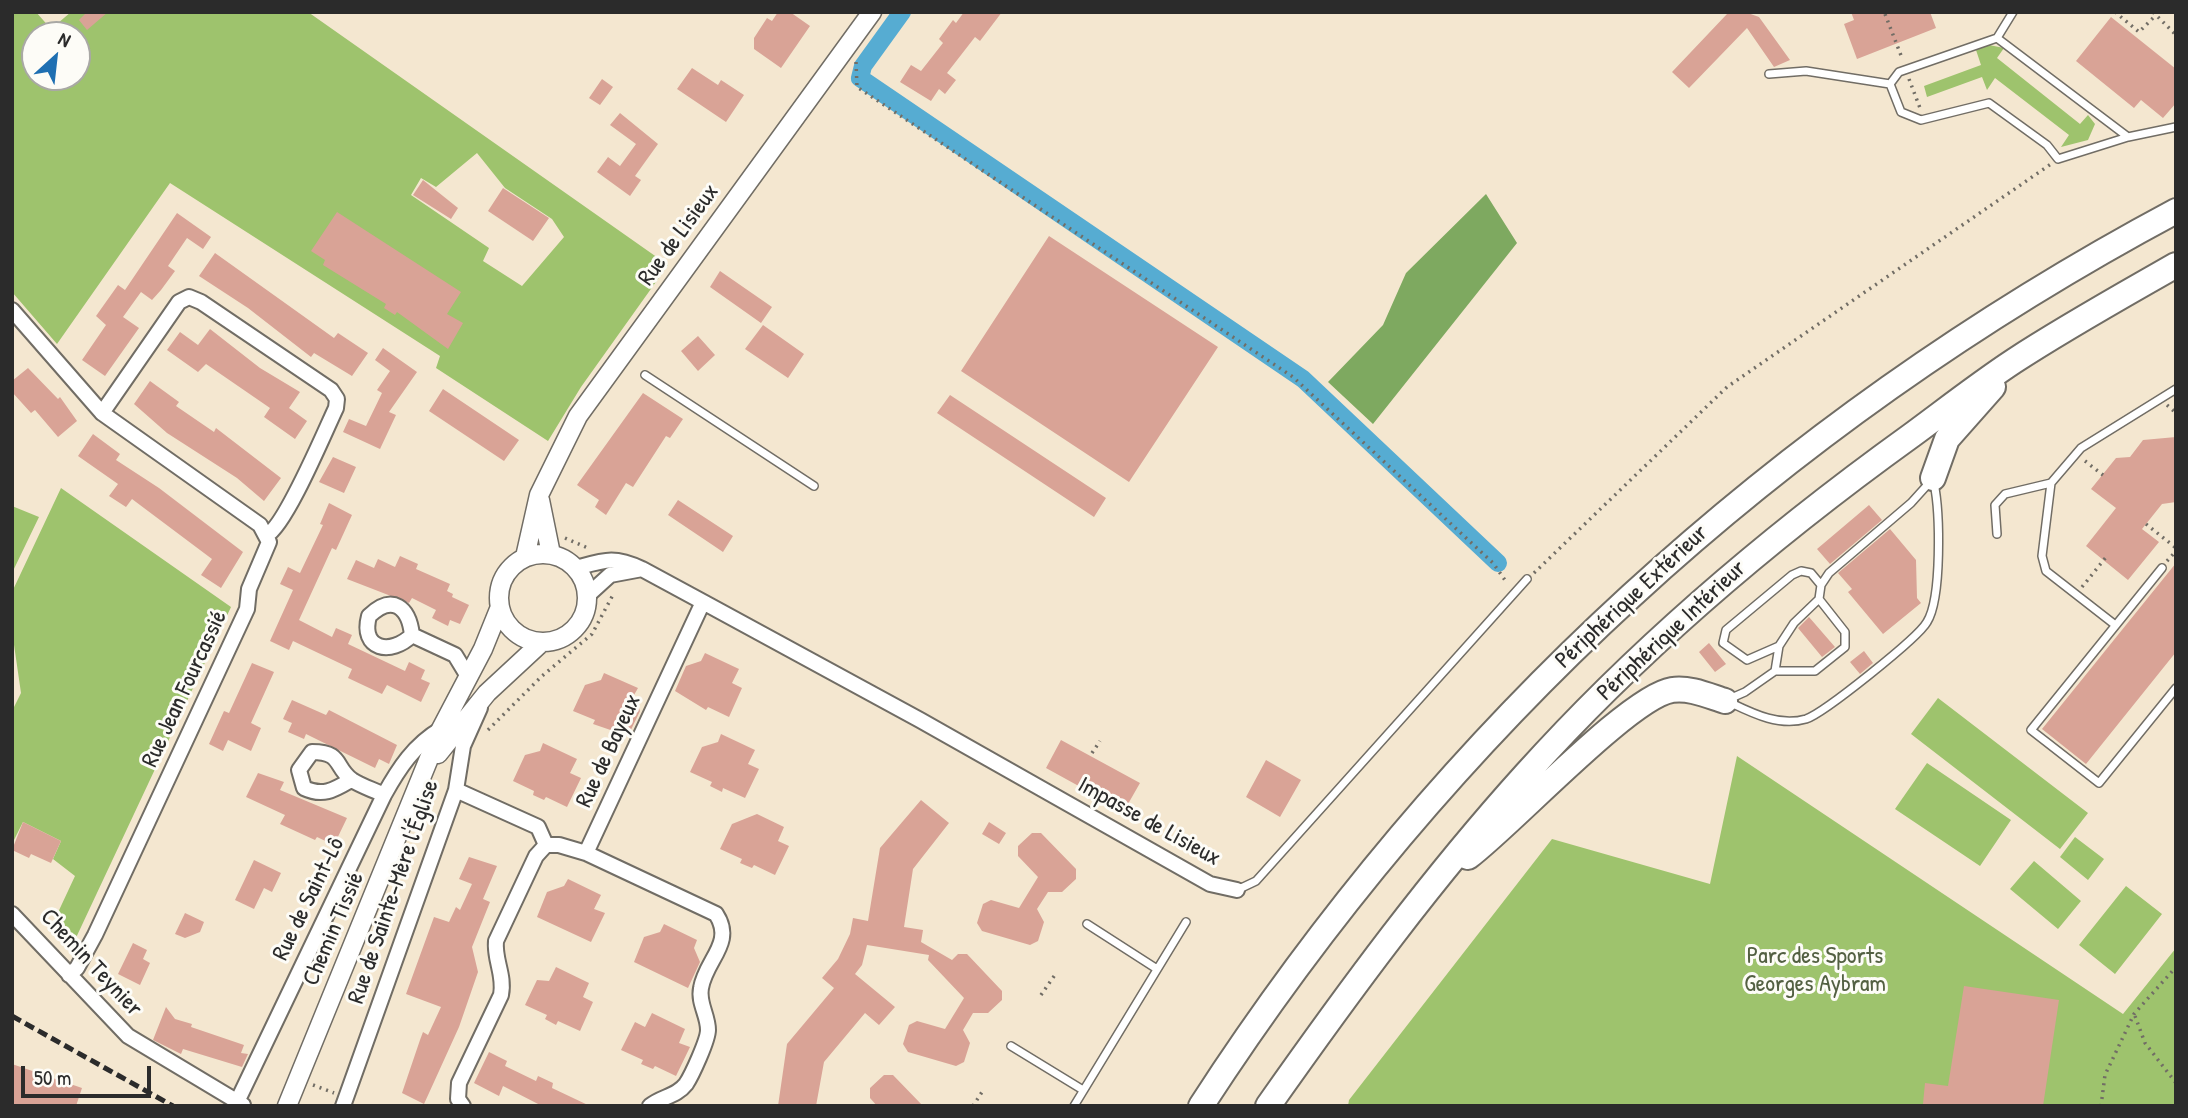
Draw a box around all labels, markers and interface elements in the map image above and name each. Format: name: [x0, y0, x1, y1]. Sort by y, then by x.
north arrow: [21, 21, 91, 91]
text: N: [54, 25, 75, 53]
street label: Rue de Lisieux: [632, 178, 726, 292]
street label: Périphérique Extérieur: [1550, 519, 1714, 675]
street label: Périphérique Intérieur: [1591, 555, 1753, 707]
street label: Rue Jean Fourcassié: [136, 606, 234, 772]
street label: Rue de Bayeux: [570, 690, 648, 812]
street label: Impasse de Lisieux: [1073, 771, 1225, 873]
street label: Rue de Sainte-Mère l'Église: [342, 776, 446, 1008]
street label: Rue de Saint-Lô: [267, 833, 351, 965]
street label: Chemin Tissié: [297, 868, 371, 990]
street label: Chemin Teynier: [34, 903, 148, 1023]
park label: Parc des Sports Georges Aybram: [1744, 943, 1886, 999]
scale bar: [24, 1052, 154, 1096]
text: 50 m: [34, 1063, 71, 1092]

